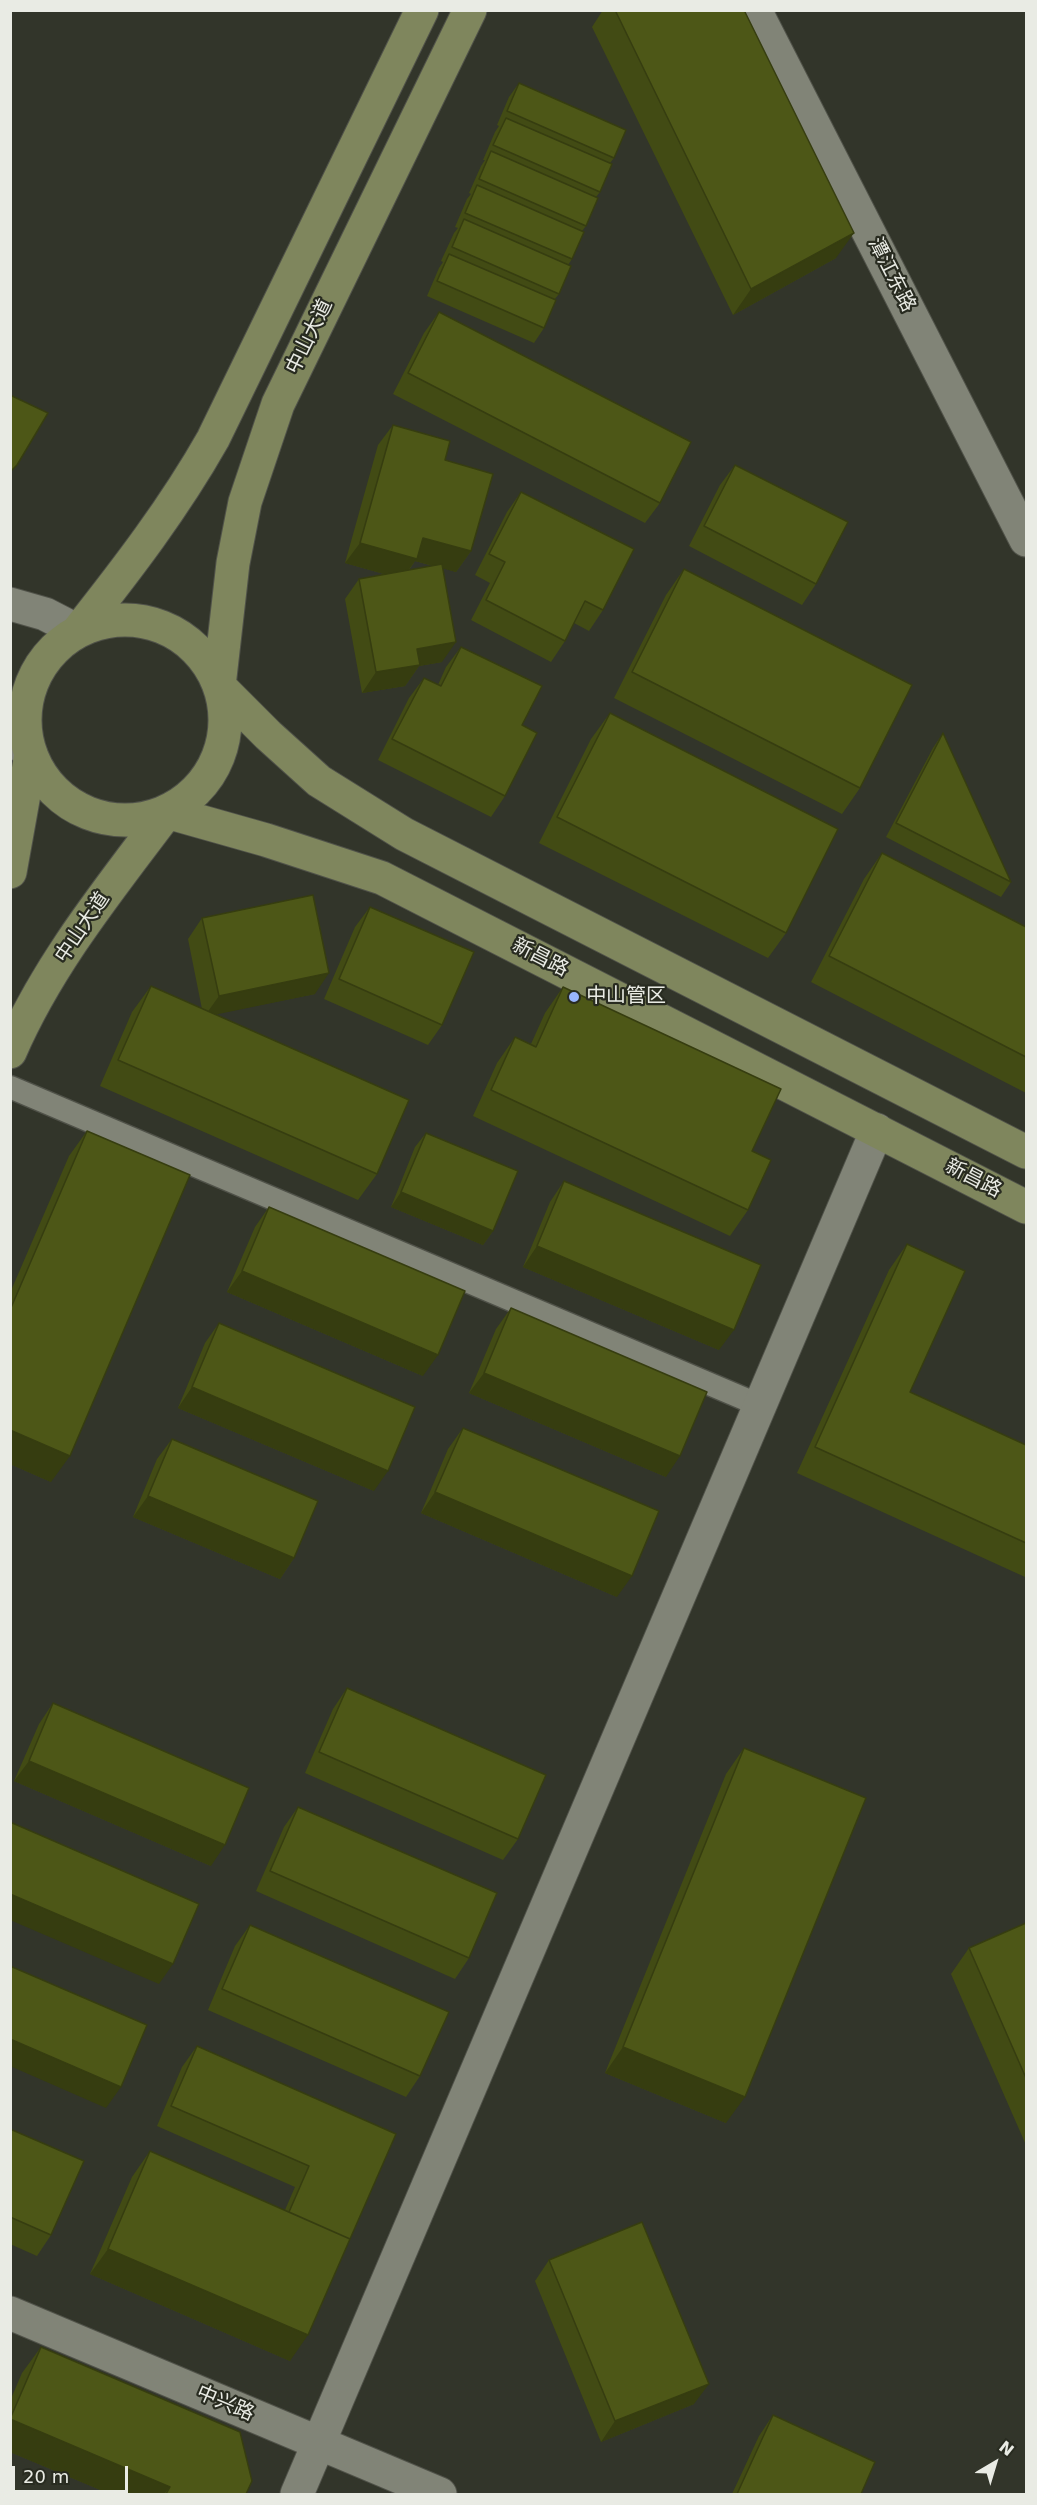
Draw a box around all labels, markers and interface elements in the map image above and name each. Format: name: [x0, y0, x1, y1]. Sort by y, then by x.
street label: 潭江东路: [862, 234, 920, 316]
street label: 中山大道: [282, 296, 338, 378]
street label: 中山大道: [51, 888, 115, 968]
street label: 新昌路: [508, 934, 572, 982]
place label: 中山管区: [586, 985, 666, 1009]
marker: 中山管区: [567, 990, 581, 1004]
street label: 新昌路: [941, 1155, 1005, 1203]
street label: 中兴路: [193, 2381, 257, 2427]
north arrow: [965, 2433, 1025, 2493]
text: N: [995, 2437, 1018, 2460]
scale bar: [15, 2454, 130, 2492]
text: 20 m: [23, 2466, 69, 2487]

